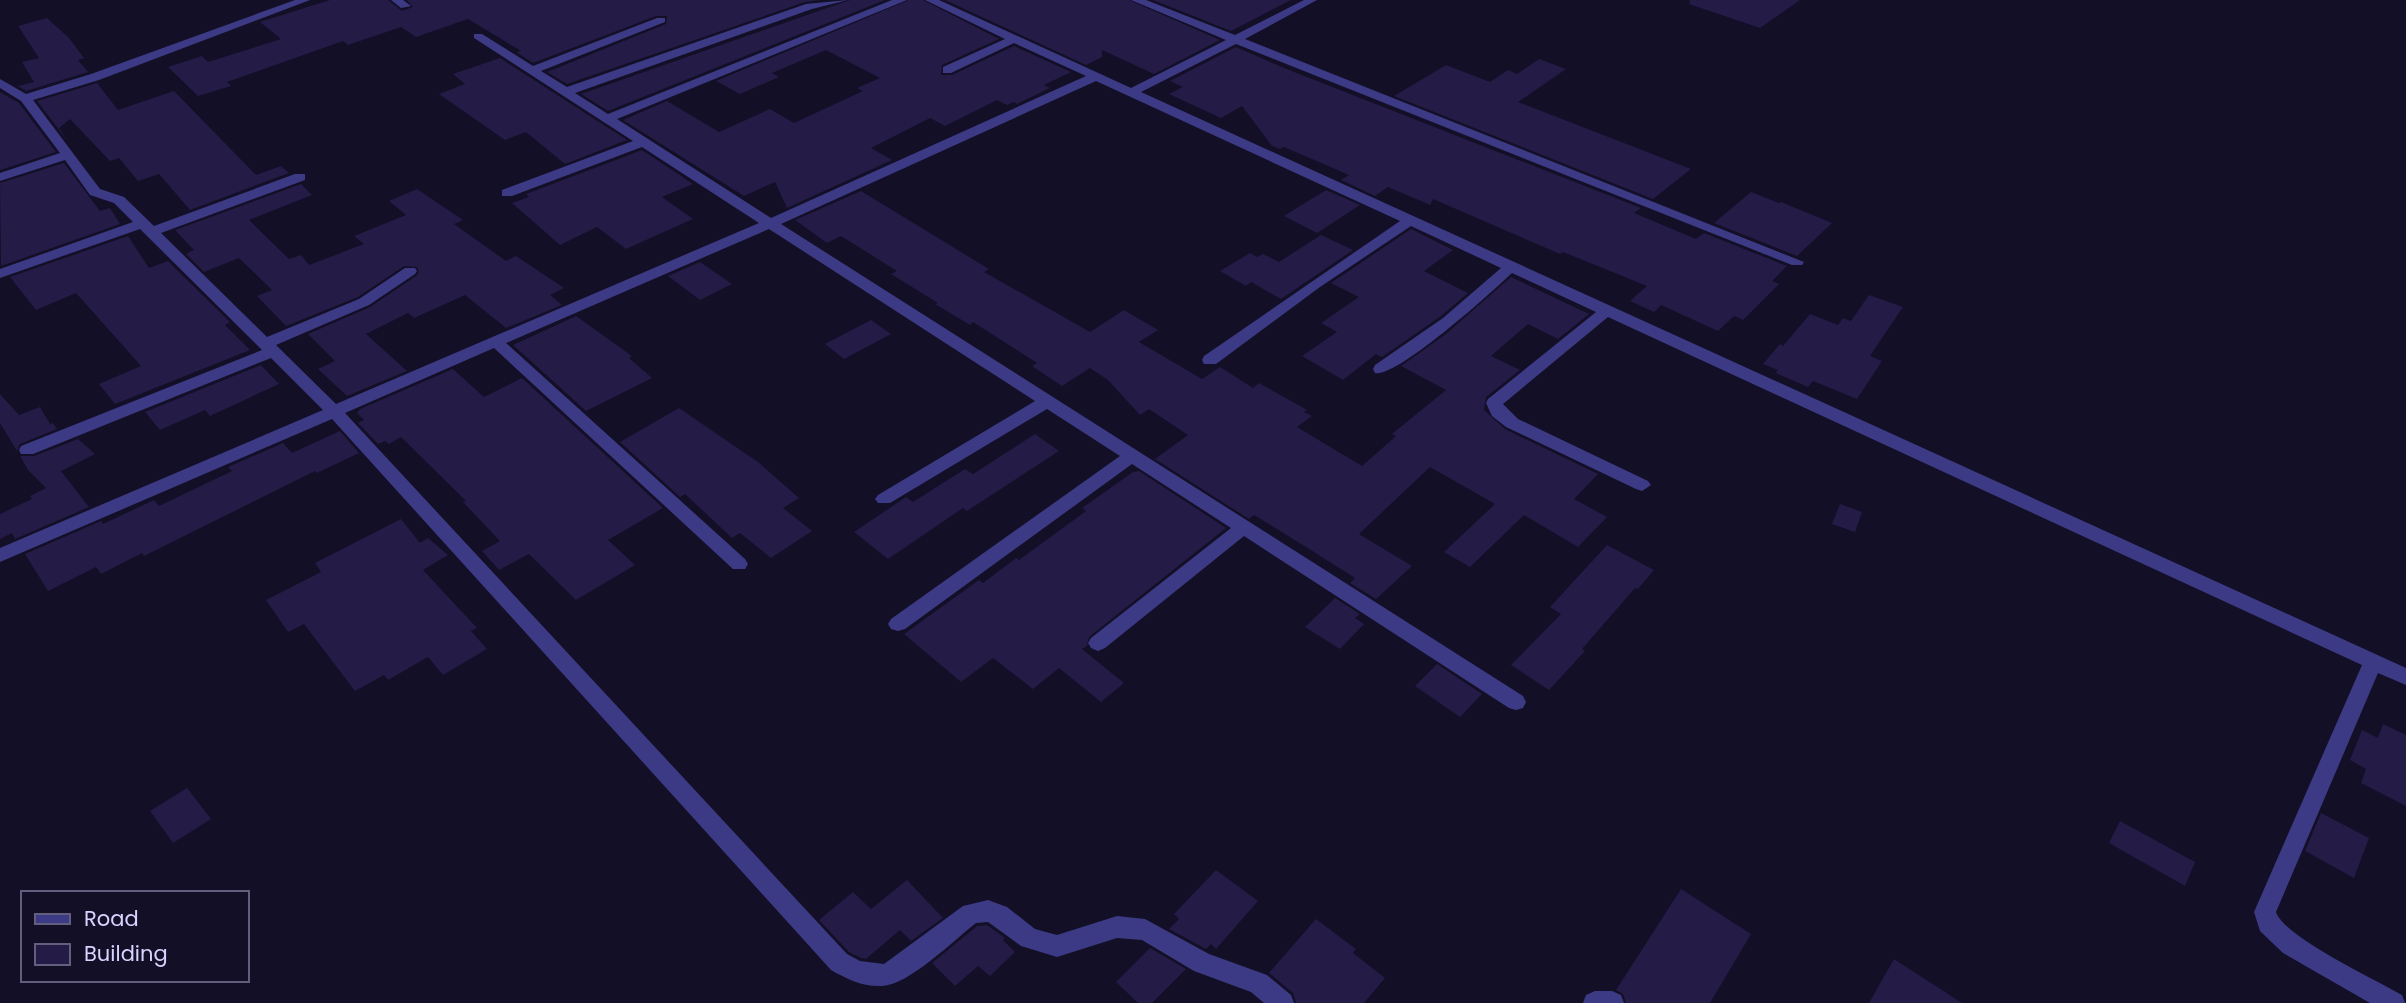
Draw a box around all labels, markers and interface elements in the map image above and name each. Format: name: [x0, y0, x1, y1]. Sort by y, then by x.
legend: [21, 891, 248, 982]
text: Road: [84, 904, 139, 933]
text: Building: [84, 939, 168, 968]

